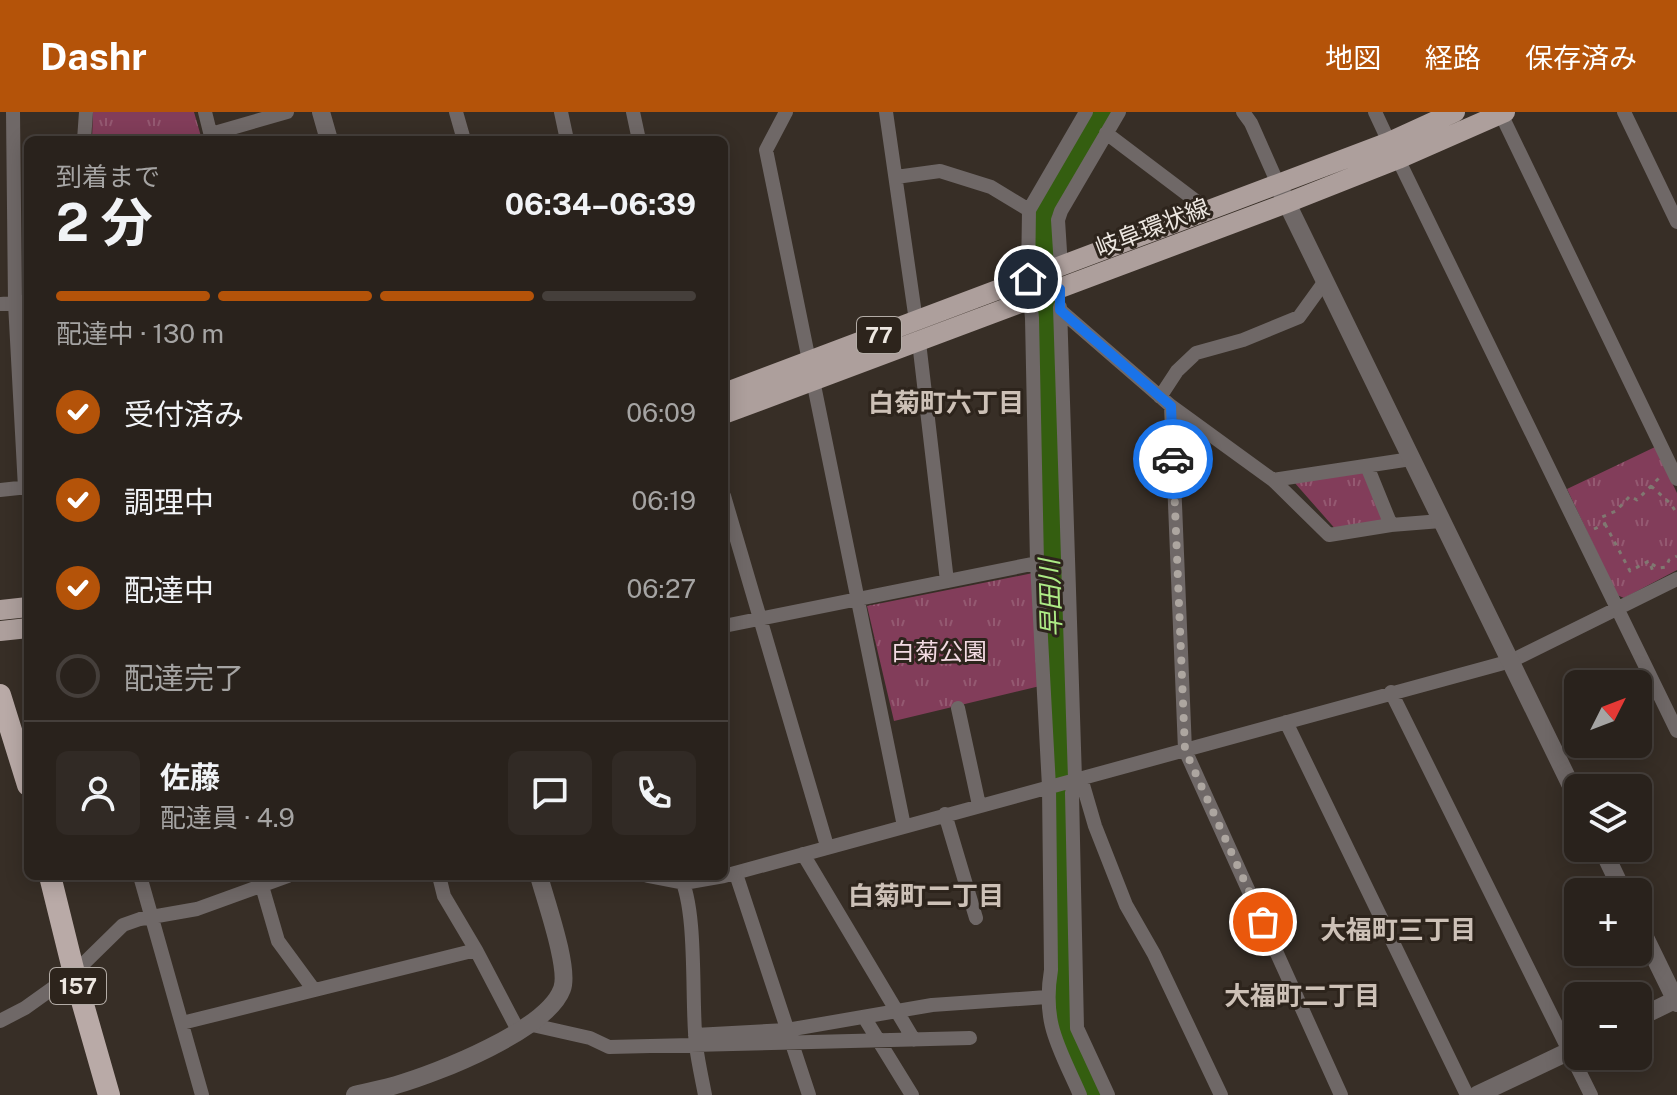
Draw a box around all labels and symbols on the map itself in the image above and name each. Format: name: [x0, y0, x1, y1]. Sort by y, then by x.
street label: 岐阜環状線: [1091, 192, 1213, 262]
pin: [994, 245, 1062, 313]
road number: 77: [857, 317, 901, 353]
district label: 白菊町六丁目: [868, 387, 1024, 418]
courier: [1133, 419, 1213, 499]
water label: 早田川: [1033, 555, 1067, 638]
park label: 白菊公園: [891, 637, 987, 665]
north arrow: [1564, 670, 1652, 758]
district label: 白菊町二丁目: [848, 880, 1004, 911]
pin: [1229, 888, 1297, 956]
district label: 大福町三丁目: [1320, 914, 1476, 945]
road number: 157: [50, 968, 106, 1004]
district label: 大福町二丁目: [1224, 980, 1380, 1011]

